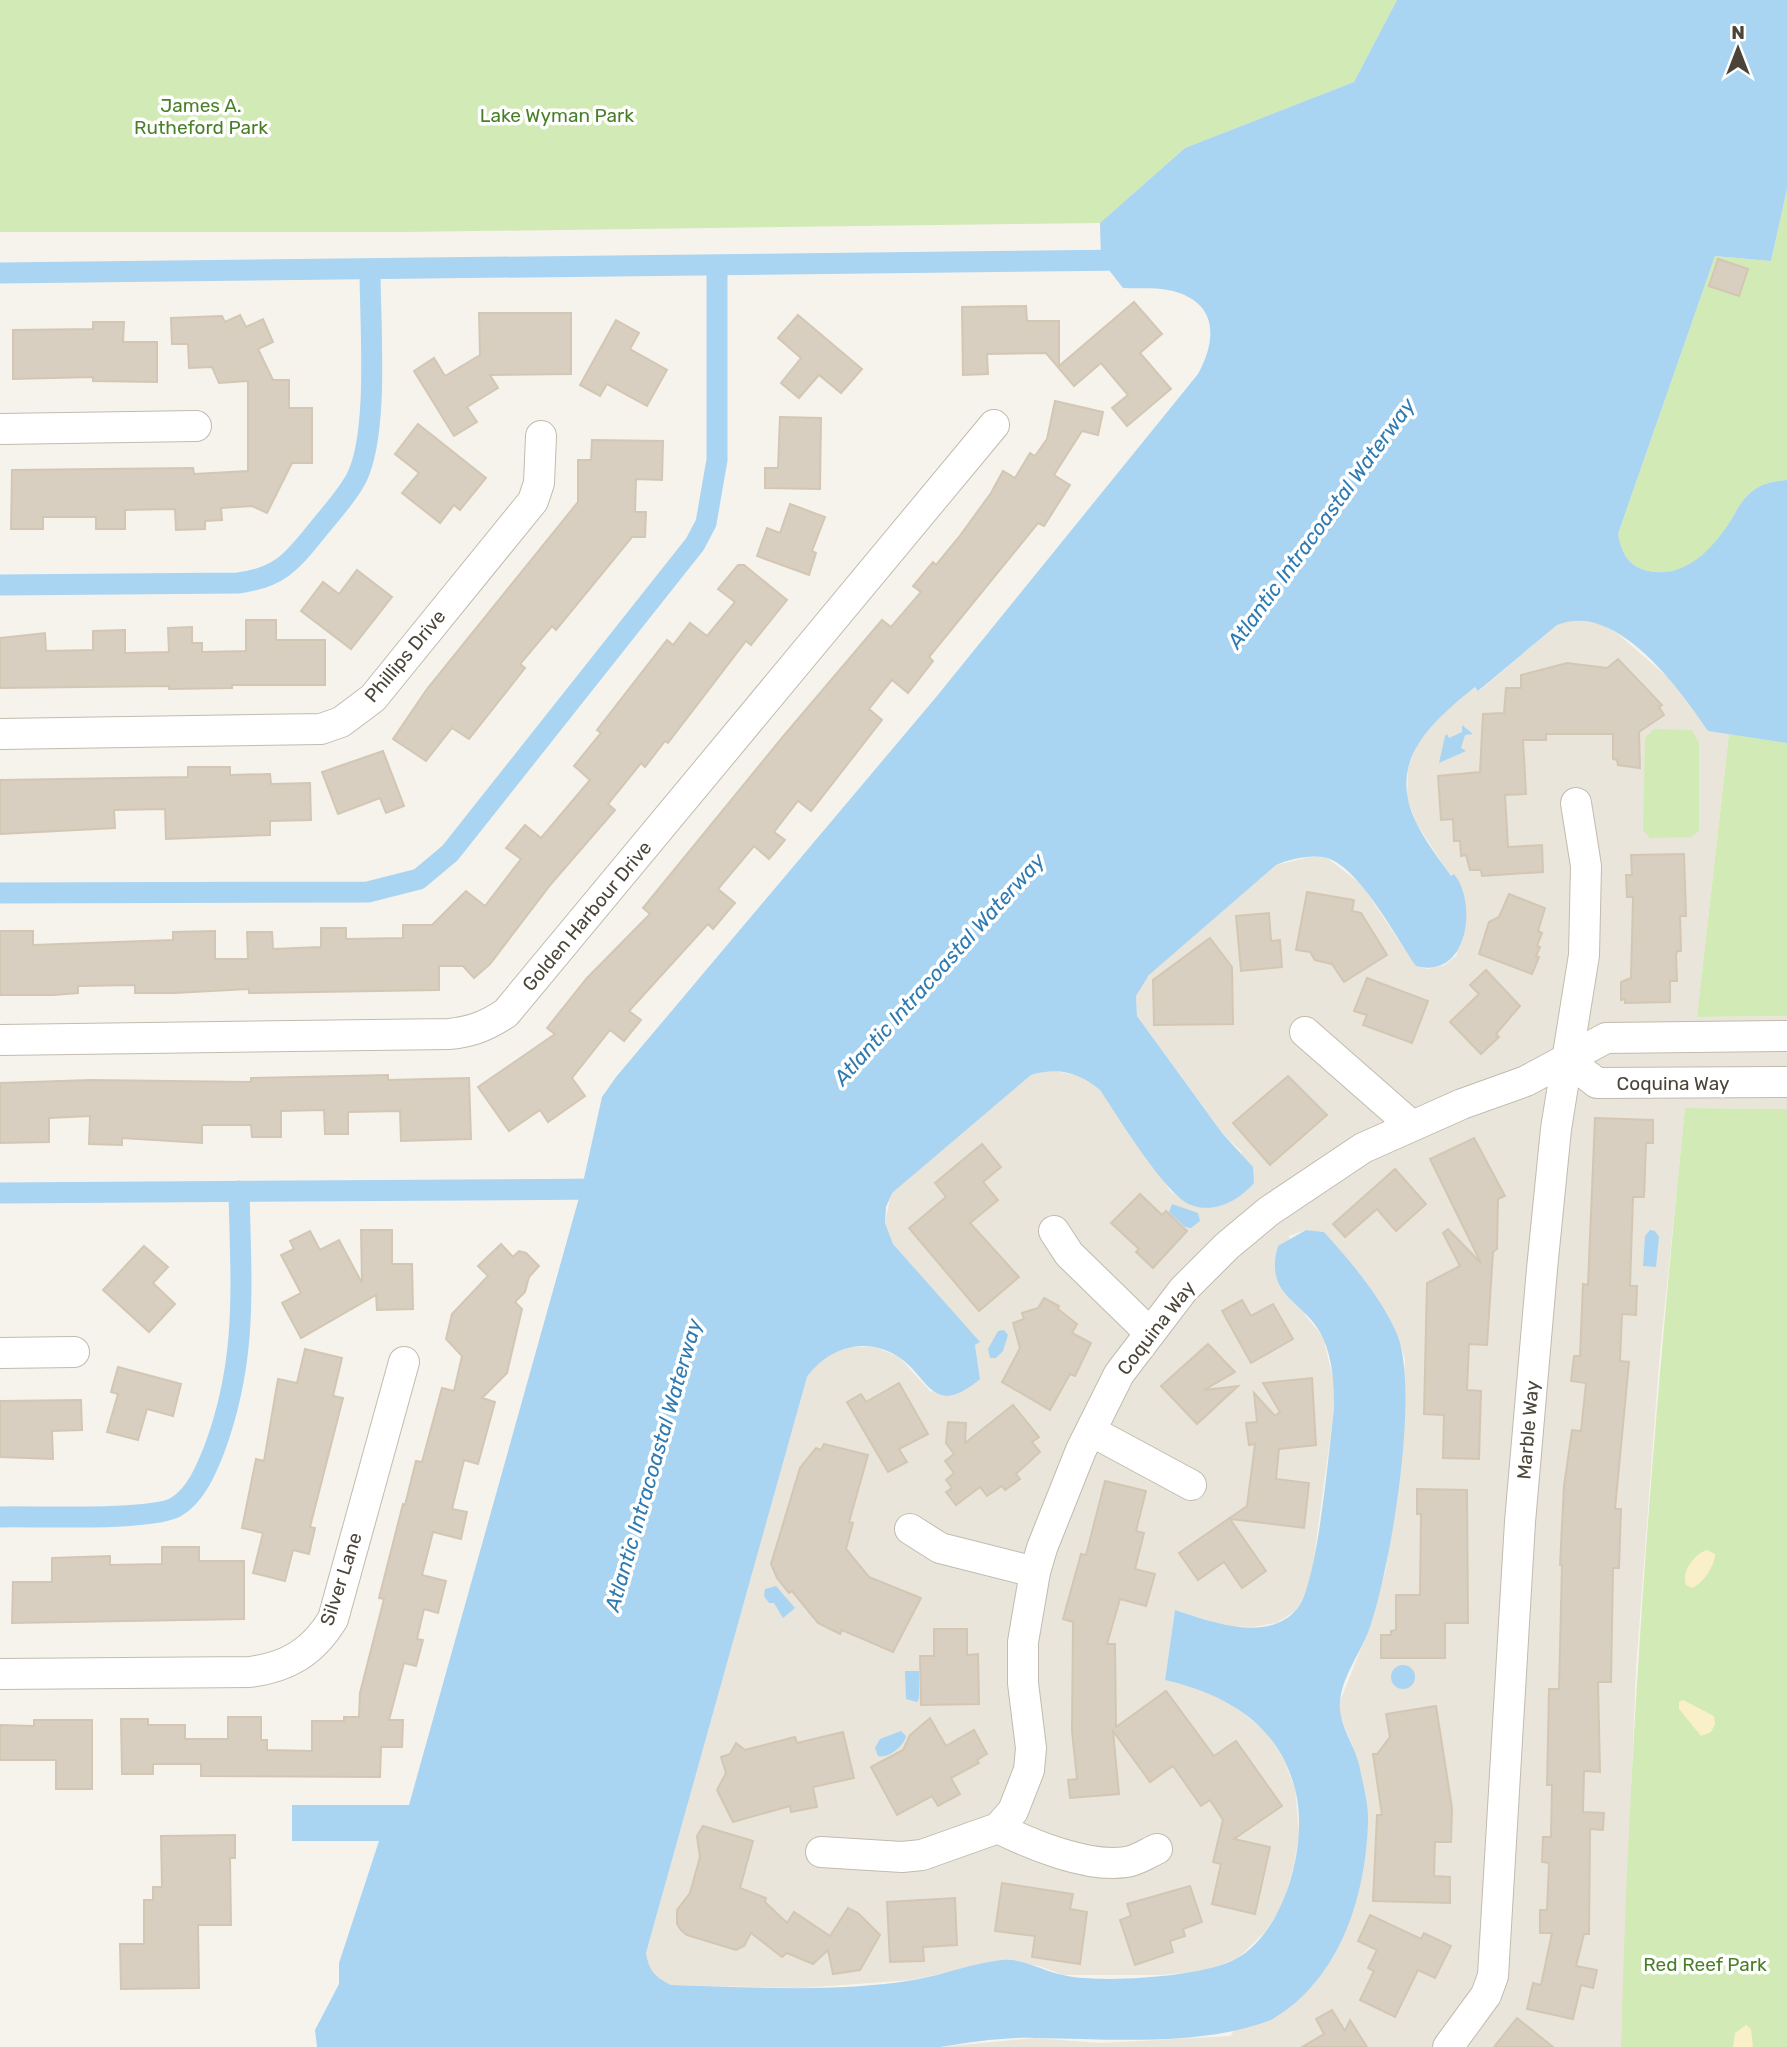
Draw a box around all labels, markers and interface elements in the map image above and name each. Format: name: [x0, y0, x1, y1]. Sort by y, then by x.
north arrow: [1703, 14, 1773, 84]
text: N: [1731, 21, 1745, 44]
park label: James A. Rutheford Park: [134, 94, 268, 139]
park label: Lake Wyman Park: [480, 104, 634, 127]
water label: Atlantic Intracoastal Waterway: [1221, 392, 1421, 654]
street label: Phillips Drive: [360, 605, 450, 707]
street label: Golden Harbour Drive: [518, 836, 656, 996]
water label: Atlantic Intracoastal Waterway: [828, 847, 1051, 1091]
street label: Coquina Way: [1617, 1072, 1729, 1095]
street label: Coquina Way: [1112, 1276, 1200, 1380]
water label: Atlantic Intracoastal Waterway: [599, 1315, 707, 1615]
street label: Marble Way: [1512, 1380, 1544, 1480]
street label: Silver Lane: [315, 1529, 367, 1629]
park label: Red Reef Park: [1643, 1953, 1767, 1976]

